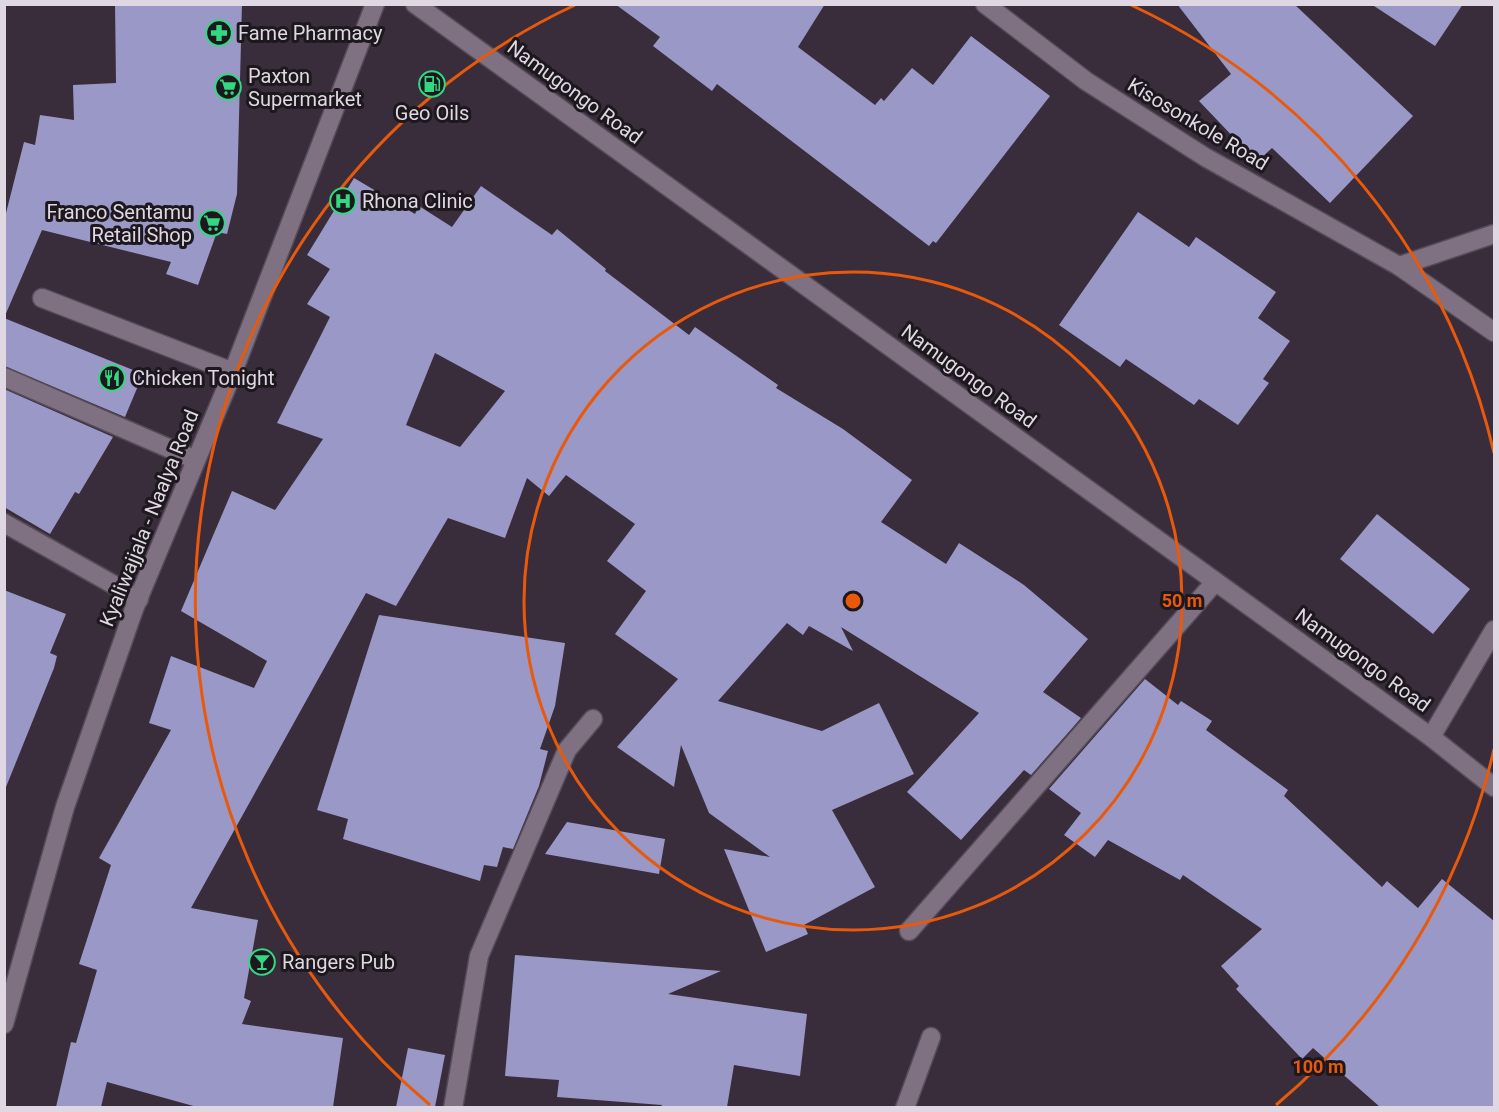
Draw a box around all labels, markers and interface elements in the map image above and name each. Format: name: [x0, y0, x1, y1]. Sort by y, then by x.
pharmacy icon: Fame Pharmacy: [204, 18, 234, 48]
place label: Fame Pharmacy: [238, 21, 383, 45]
street label: Namugongo Road: [503, 35, 647, 149]
place label: Paxton Supermarket: [248, 64, 362, 111]
fuel station icon: Geo Oils: [417, 69, 447, 99]
supermarket icon: Paxton Supermarket: [213, 72, 243, 102]
street label: Kisosonkole Road: [1123, 73, 1273, 175]
place label: Geo Oils: [395, 101, 469, 125]
hospital icon: Rhona Clinic: [328, 186, 358, 216]
place label: Rhona Clinic: [362, 189, 473, 213]
place label: Franco Sentamu Retail Shop: [47, 200, 192, 247]
supermarket icon: Franco Sentamu Retail Shop: [197, 208, 227, 238]
street label: Namugongo Road: [897, 319, 1041, 433]
restaurant icon: Chicken Tonight: [97, 363, 127, 393]
place label: Chicken Tonight: [132, 366, 275, 390]
street label: Kyaliwajjala - Naalya Road: [95, 406, 203, 630]
text: 50 m: [1162, 590, 1202, 611]
centre of rings: [843, 591, 863, 611]
street label: Namugongo Road: [1291, 603, 1435, 717]
bar icon: Rangers Pub: [247, 947, 277, 977]
place label: Rangers Pub: [282, 950, 395, 974]
text: 100 m: [1292, 1056, 1344, 1077]

